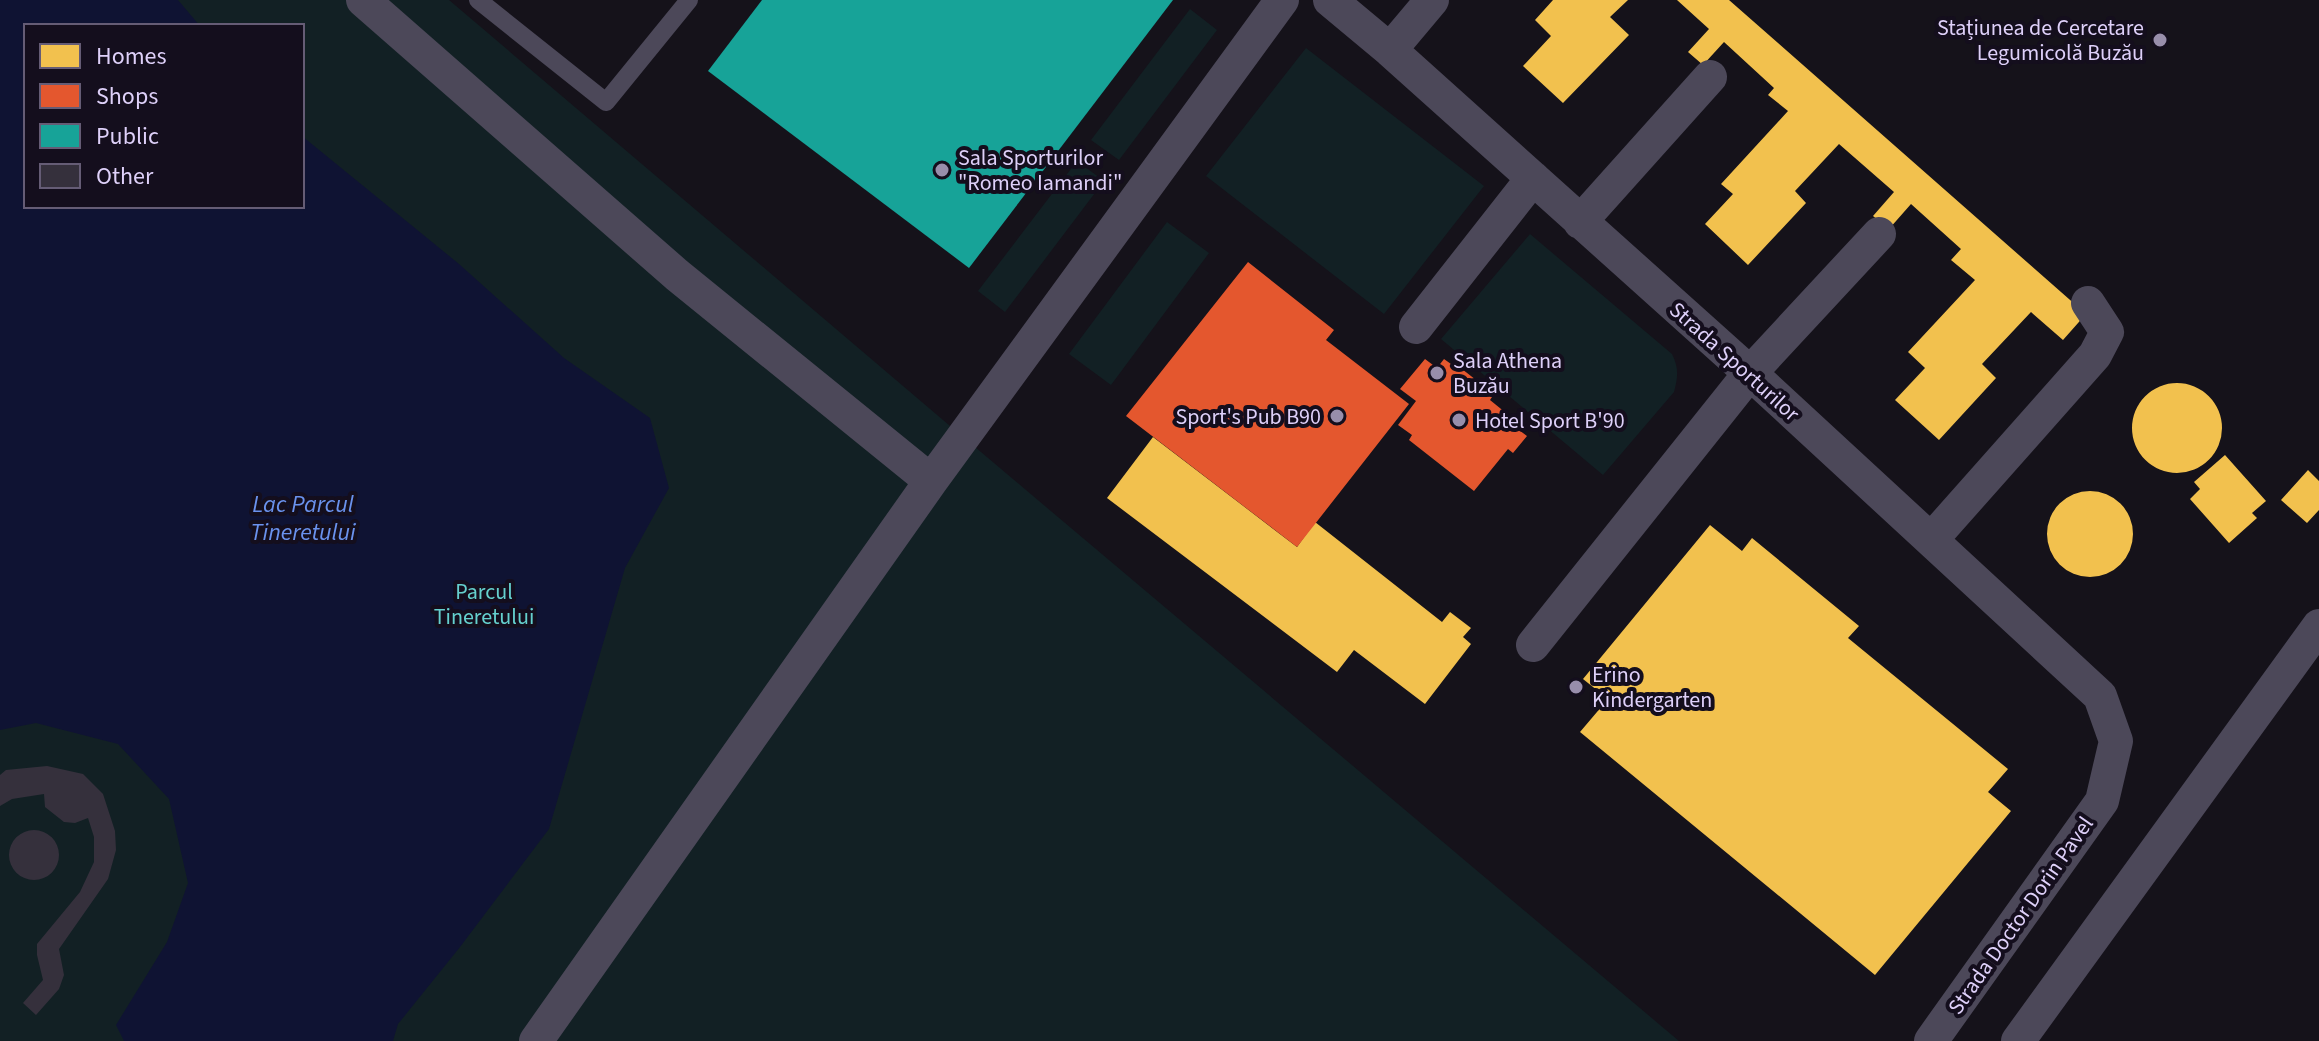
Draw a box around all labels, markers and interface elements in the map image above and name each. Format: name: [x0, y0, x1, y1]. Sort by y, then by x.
place label: Stațiunea de Cercetare Legumicolă Buzău: [1937, 12, 2144, 69]
legend: [24, 24, 304, 208]
marker: Stațiunea de Cercetare Legumicolă Buzău: [2151, 31, 2169, 49]
text: Homes: [96, 39, 167, 74]
text: Shops: [96, 79, 158, 114]
text: Public: [96, 119, 159, 154]
place label: Sala Sporturilor "Romeo Iamandi": [958, 142, 1122, 199]
text: Other: [96, 159, 154, 194]
marker: Sala Sporturilor "Romeo Iamandi": [933, 161, 951, 179]
street label: Strada Sporturilor: [1662, 294, 1807, 429]
place label: Sala Athena Buzău: [1453, 345, 1562, 402]
marker: Sala Athena Buzău: [1428, 364, 1446, 382]
place label: Sport's Pub B90: [1176, 401, 1321, 433]
place label: Hotel Sport B'90: [1475, 405, 1625, 437]
marker: Sport's Pub B90: [1328, 407, 1346, 425]
marker: Hotel Sport B'90: [1450, 411, 1468, 429]
water label: Lac Parcul Tineretului: [250, 487, 356, 550]
park label: Parcul Tineretului: [434, 576, 534, 633]
place label: Erino Kindergarten: [1592, 659, 1712, 716]
marker: Erino Kindergarten: [1567, 678, 1585, 696]
street label: Strada Doctor Dorin Pavel: [1940, 810, 2101, 1021]

